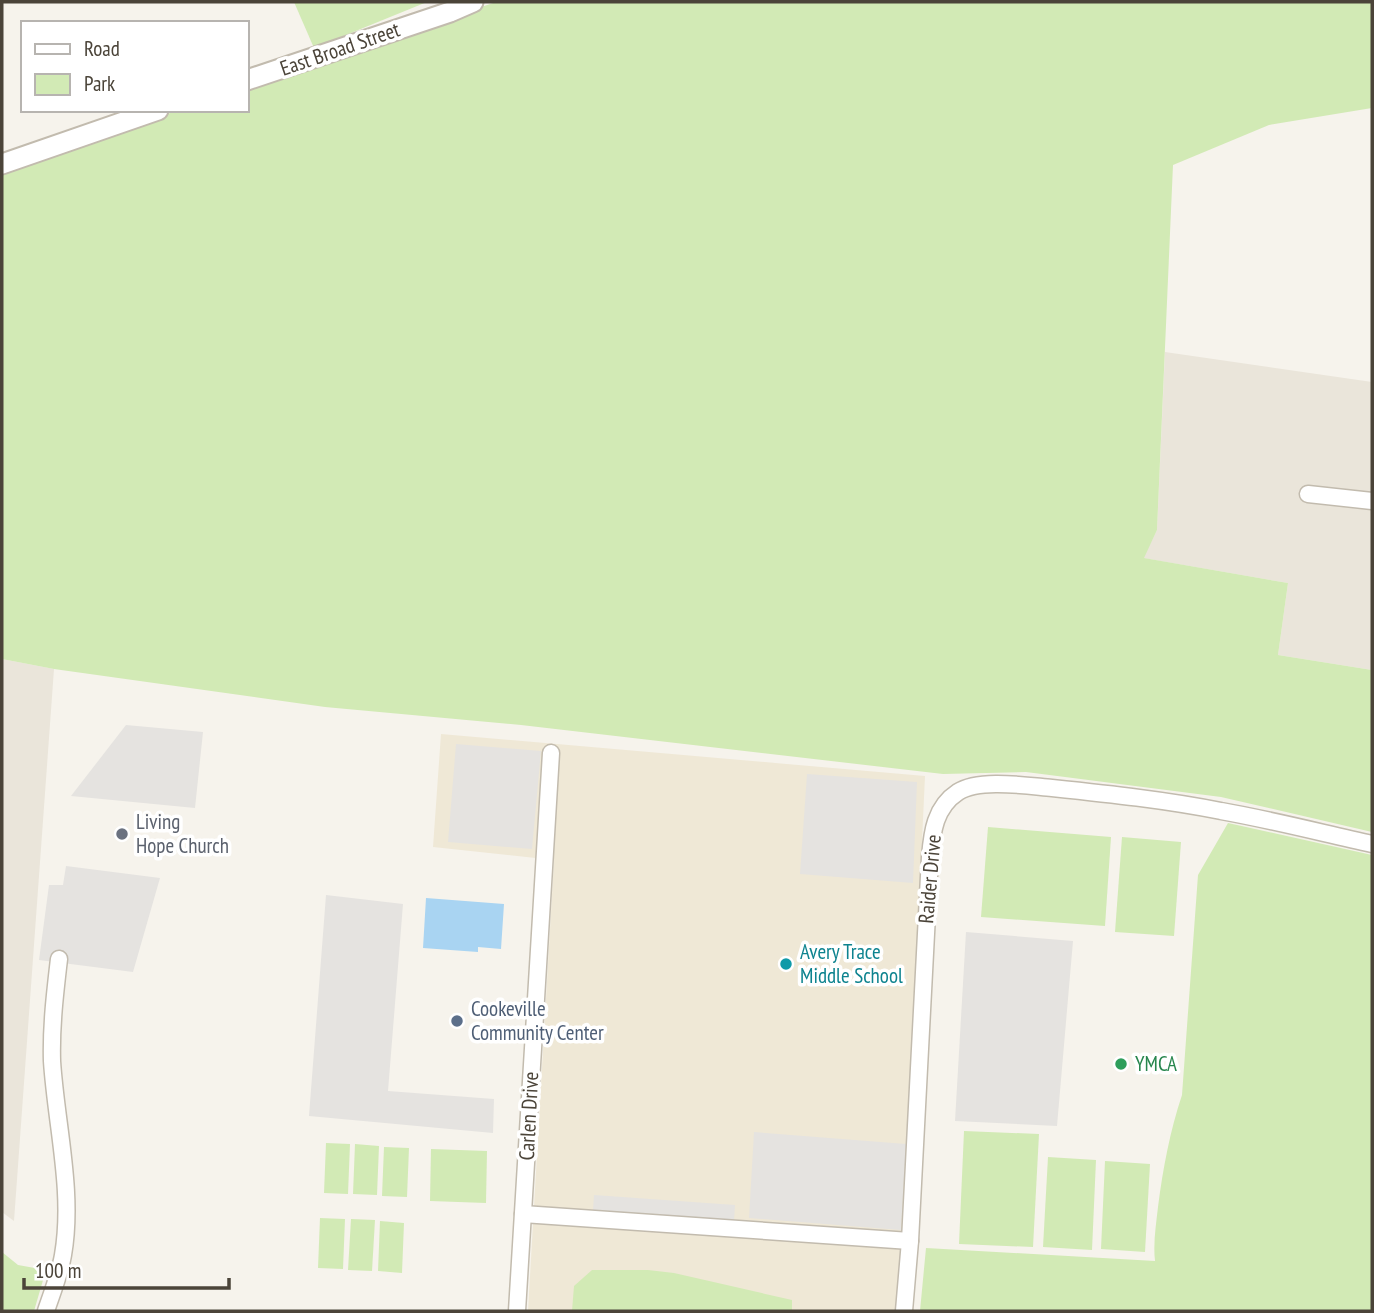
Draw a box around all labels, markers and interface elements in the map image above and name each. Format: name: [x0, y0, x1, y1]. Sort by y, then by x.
street label: East Broad Street: [276, 15, 403, 82]
legend: [21, 21, 248, 112]
text: Road: [84, 35, 120, 62]
text: Park: [84, 70, 115, 97]
place label: Living Hope Church: [136, 808, 229, 859]
marker: Living Hope Church: [114, 826, 130, 842]
street label: Raider Drive: [912, 833, 947, 925]
place label: Avery Trace Middle School: [800, 938, 903, 989]
marker: Avery Trace Middle School: [778, 956, 794, 972]
place label: Cookeville Community Center: [471, 995, 604, 1046]
marker: Cookeville Community Center: [449, 1013, 465, 1029]
place label: YMCA: [1135, 1050, 1177, 1077]
marker: YMCA: [1113, 1056, 1129, 1072]
street label: Carlen Drive: [513, 1071, 544, 1161]
scale bar: [24, 1246, 229, 1290]
text: 100 m: [35, 1257, 81, 1284]

